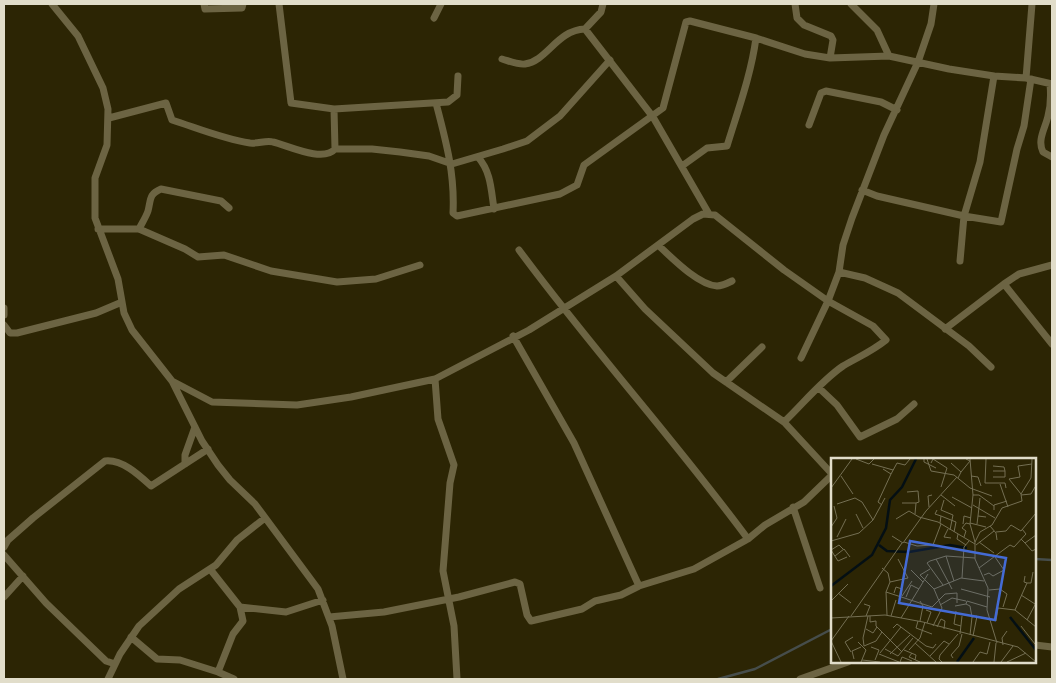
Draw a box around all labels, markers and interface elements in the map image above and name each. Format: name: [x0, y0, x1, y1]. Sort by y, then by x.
inset map: [831, 458, 1036, 663]

